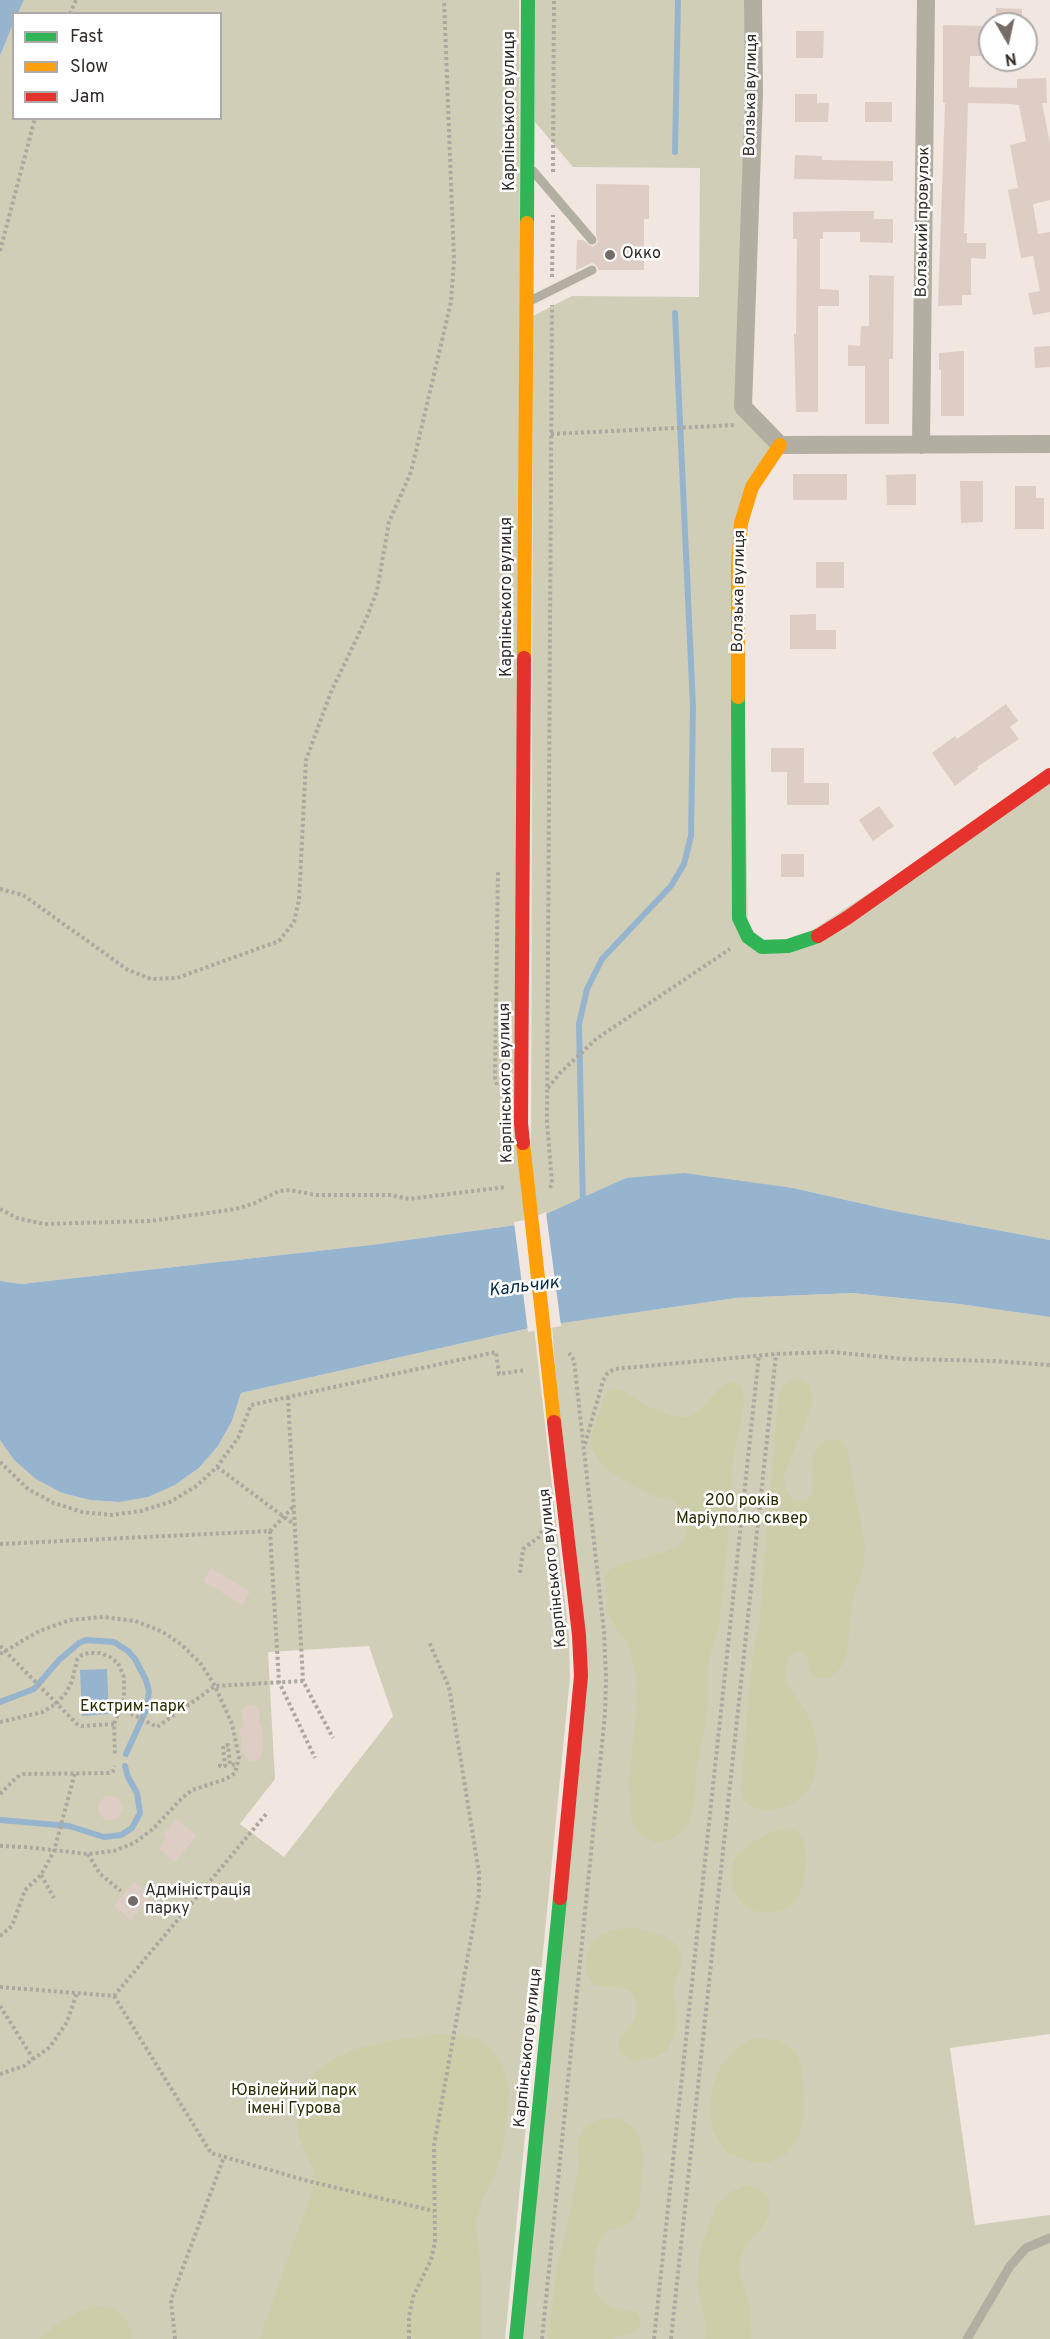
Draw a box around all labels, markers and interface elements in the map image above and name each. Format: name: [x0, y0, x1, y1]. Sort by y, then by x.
legend: [12, 12, 222, 120]
north arrow: [978, 12, 1038, 72]
text: Fast: [70, 26, 103, 49]
street label: Карпінського вулиця: [501, 31, 521, 191]
street label: Волзька вулиця: [741, 33, 763, 157]
text: N: [1003, 47, 1018, 69]
text: Slow: [70, 56, 108, 79]
text: Jam: [70, 86, 105, 109]
street label: Волзький провулок: [913, 146, 935, 298]
place label: Окко: [622, 245, 661, 265]
marker: Окко: [603, 248, 617, 262]
street label: Карпінського вулиця: [498, 517, 518, 677]
street label: Волзька вулиця: [729, 529, 751, 653]
street label: Карпінського вулиця: [496, 1003, 518, 1163]
water label: Кальчик: [487, 1273, 561, 1303]
street label: Карпінського вулиця: [536, 1487, 572, 1649]
park label: 200 років Маріуполю сквер: [676, 1492, 808, 1530]
park label: Екстрим-парк: [80, 1698, 186, 1718]
place label: Адміністрація парку: [145, 1882, 251, 1920]
marker: Адміністрація парку: [126, 1894, 140, 1908]
street label: Карпінського вулиця: [511, 1967, 547, 2129]
park label: Ювілейний парк імені Гурова: [231, 2082, 357, 2120]

